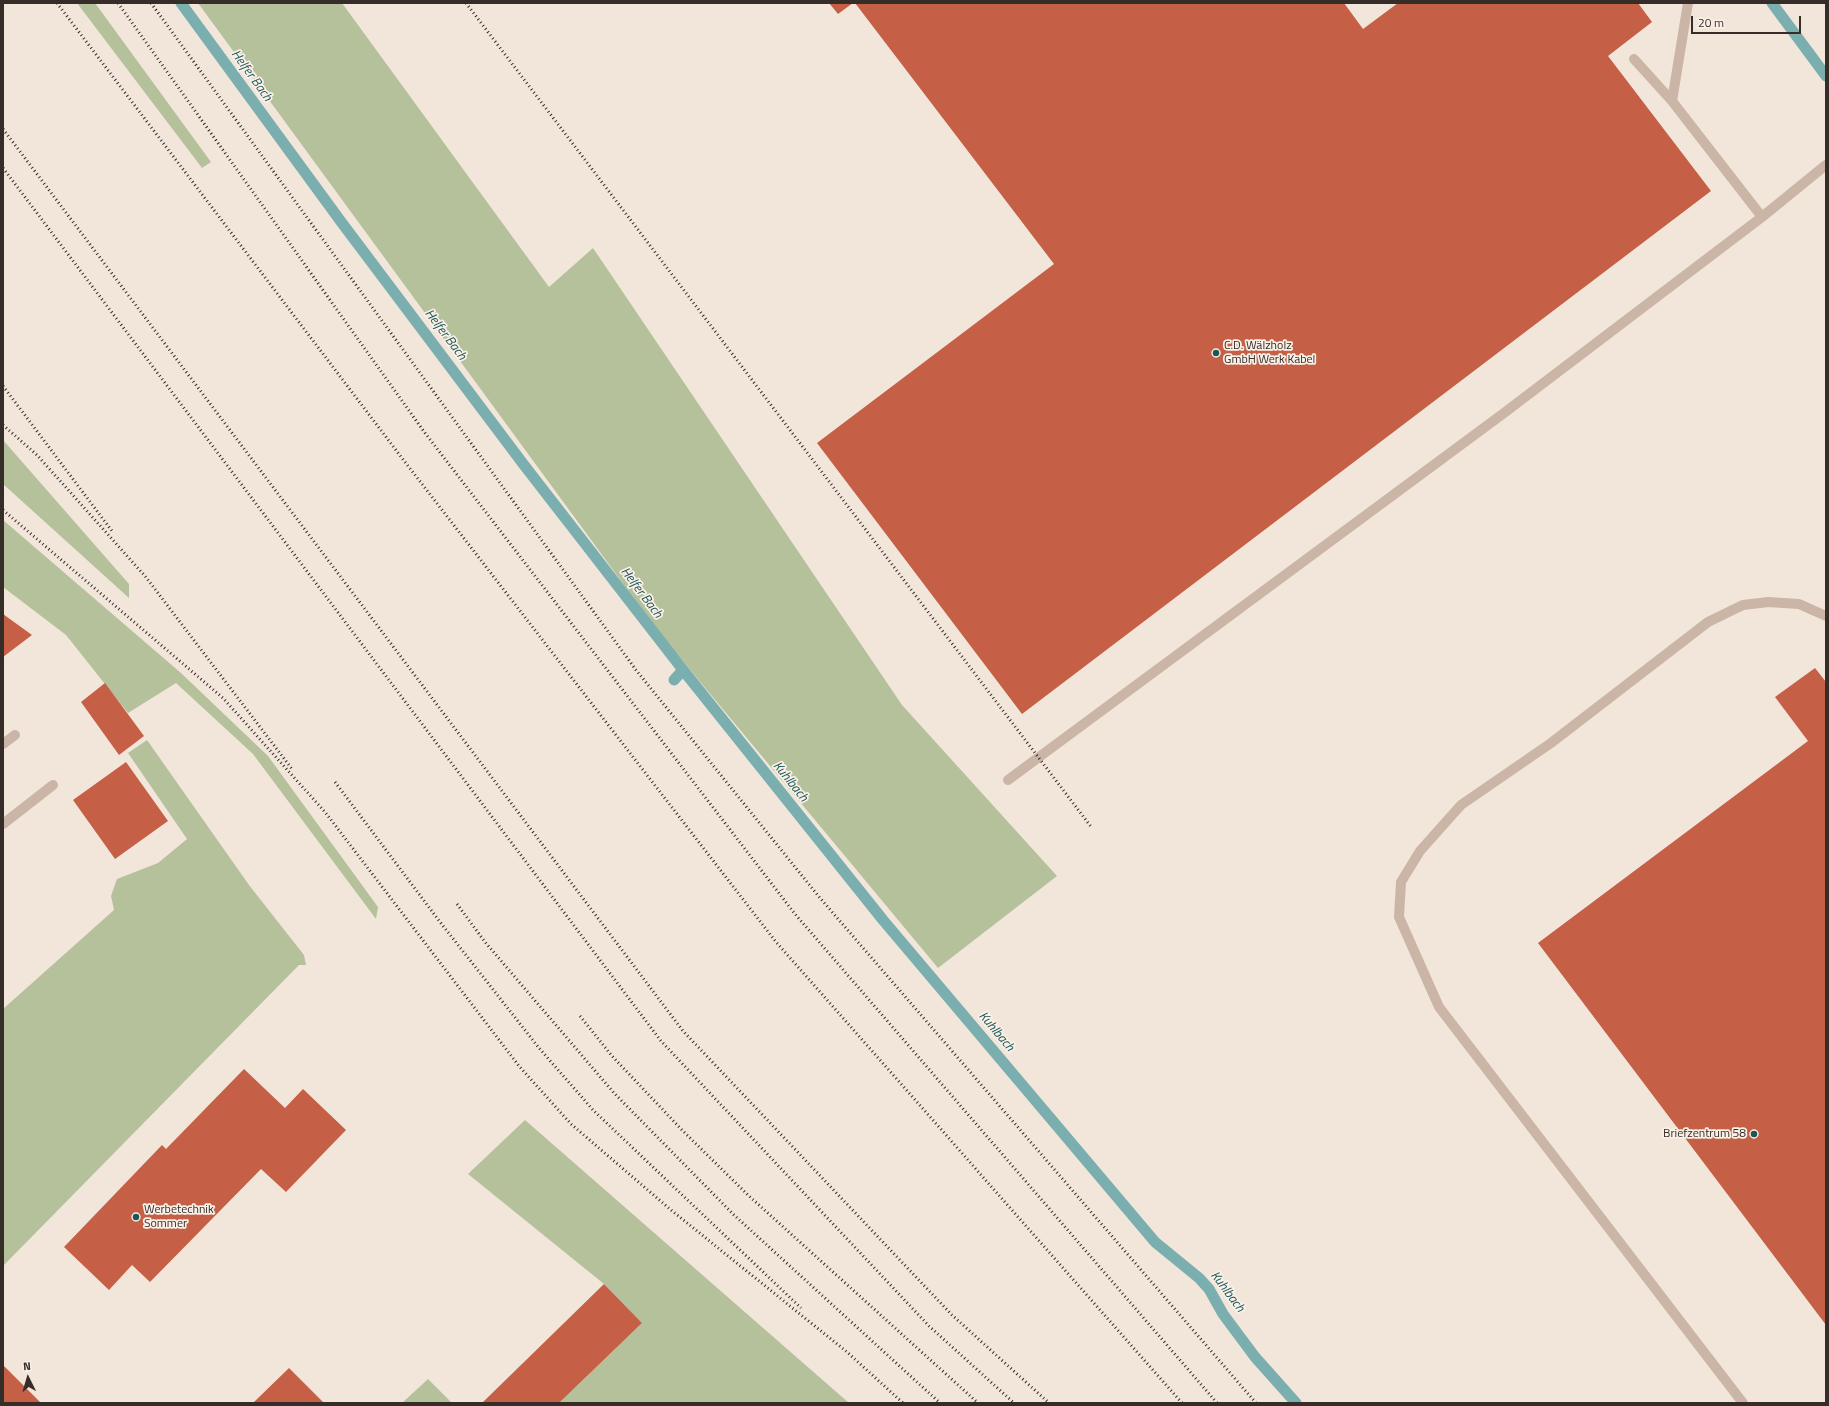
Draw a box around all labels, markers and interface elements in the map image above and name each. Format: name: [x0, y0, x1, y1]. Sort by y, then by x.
scale bar: [1693, 8, 1803, 34]
text: 20 m: [1698, 13, 1724, 32]
water label: Helfer Bach: [227, 47, 275, 105]
water label: Helfer Bach: [421, 307, 469, 363]
place label: C.D. Wälzholz GmbH Werk Kabel: [1224, 339, 1315, 367]
marker: C.D. Wälzholz GmbH Werk Kabel: [1211, 348, 1221, 358]
water label: Helfer Bach: [617, 565, 665, 621]
water label: Kuhlbach: [769, 759, 811, 805]
water label: Kuhlbach: [975, 1009, 1017, 1055]
place label: Briefzentrum 58: [1663, 1127, 1746, 1141]
marker: Briefzentrum 58: [1749, 1129, 1759, 1139]
place label: Werbetechnik Sommer: [144, 1203, 214, 1231]
marker: Werbetechnik Sommer: [131, 1212, 141, 1222]
water label: Kuhlbach: [1207, 1269, 1247, 1315]
north arrow: [8, 1358, 48, 1398]
text: N: [22, 1358, 31, 1374]

